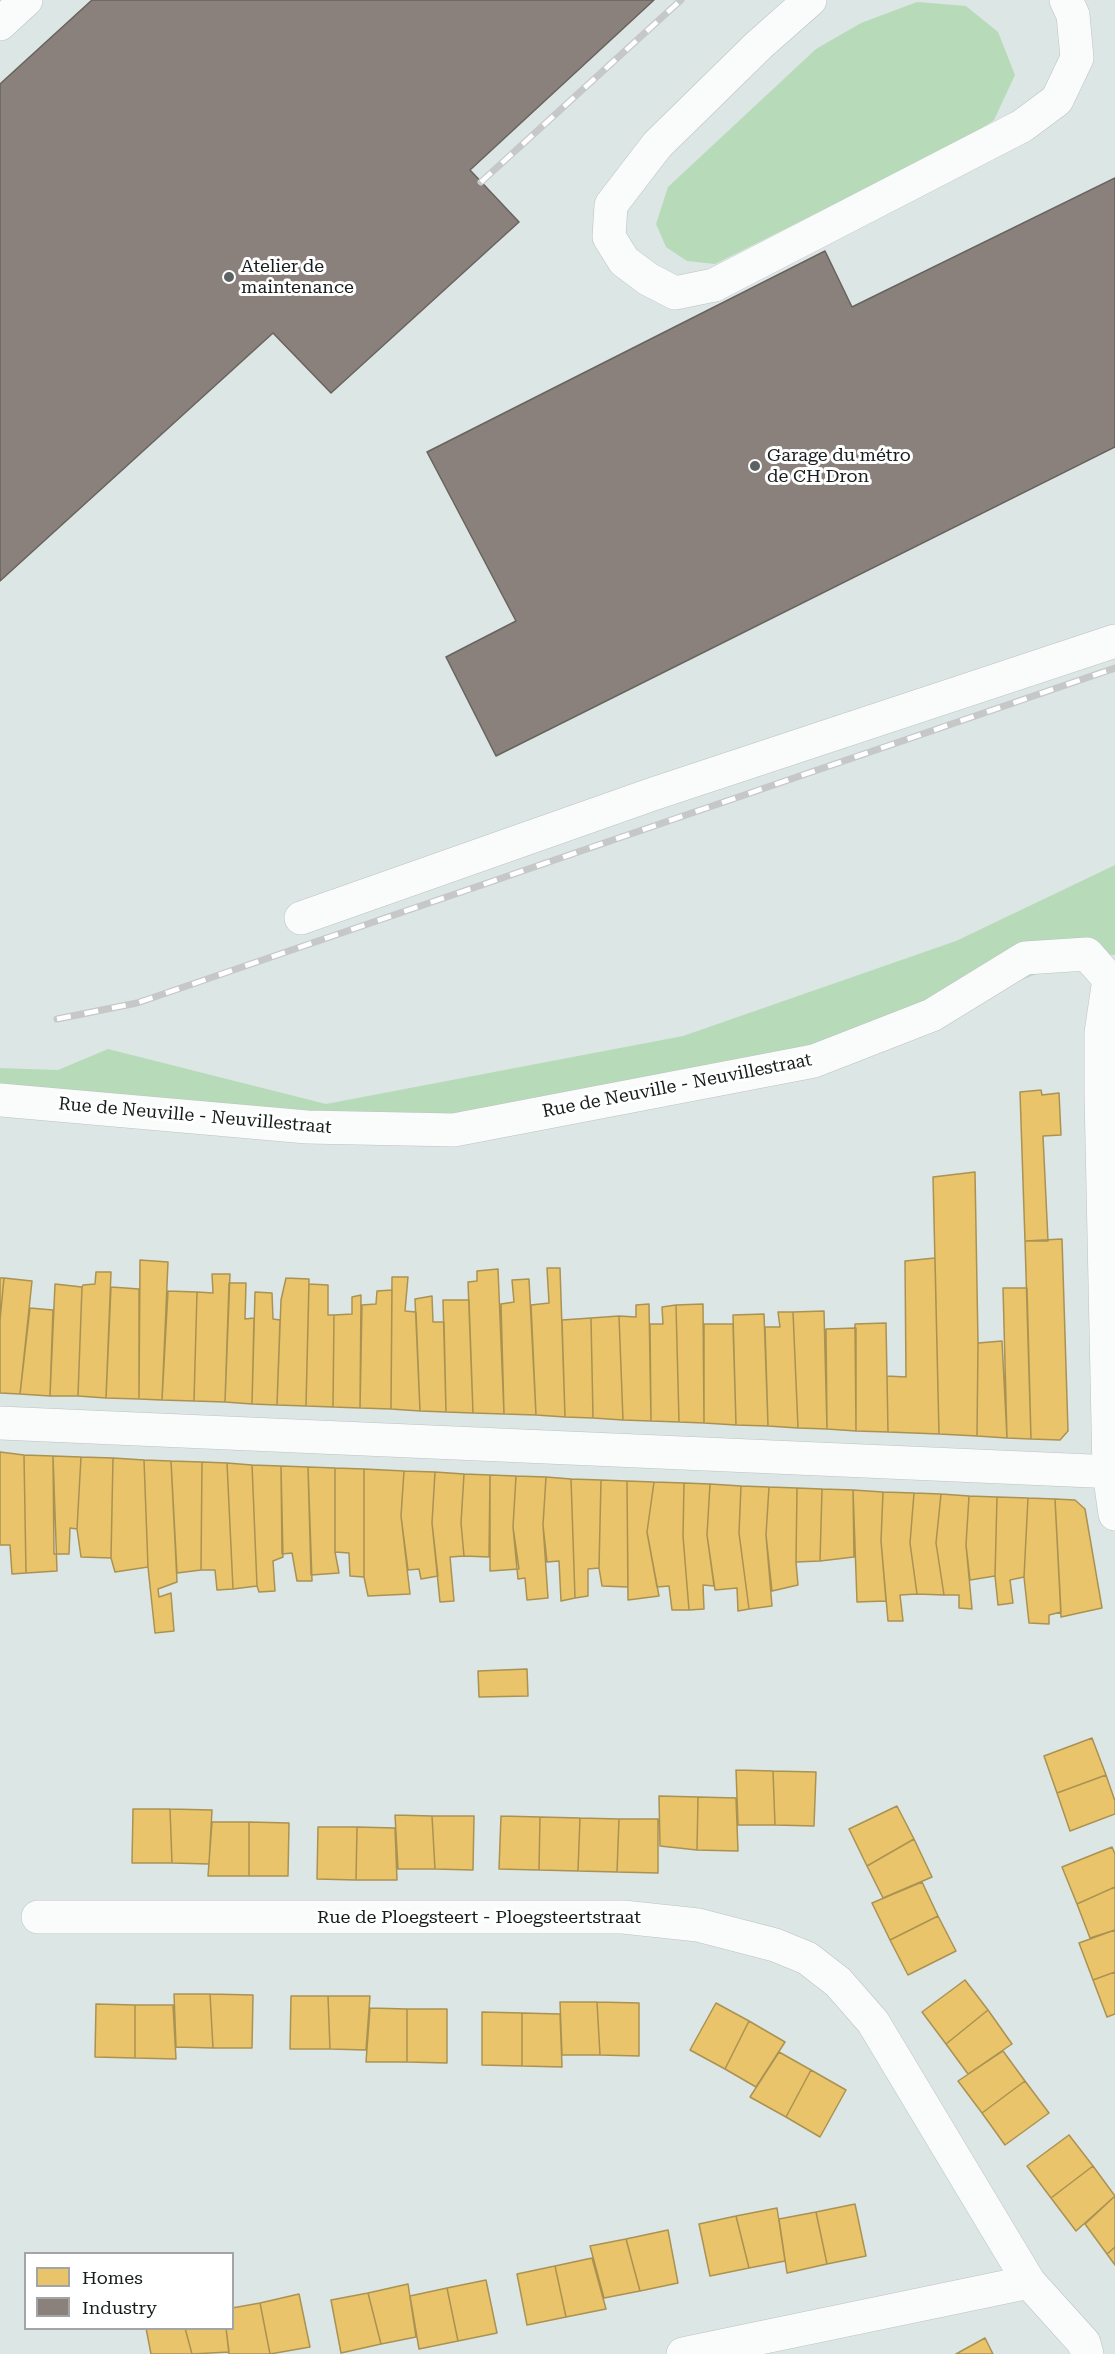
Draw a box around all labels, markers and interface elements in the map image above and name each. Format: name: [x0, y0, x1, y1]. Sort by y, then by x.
place label: Atelier de maintenance: [241, 256, 354, 298]
marker: Atelier de maintenance: [222, 270, 236, 284]
place label: Garage du métro de CH Dron: [767, 445, 911, 488]
marker: Garage du métro de CH Dron: [748, 459, 762, 473]
street label: Rue de Neuville - Neuvillestraat: [540, 1049, 814, 1123]
street label: Rue de Neuville - Neuvillestraat: [57, 1093, 333, 1139]
street label: Rue de Ploegsteert - Ploegsteertstraat: [317, 1907, 641, 1929]
legend: [24, 2252, 234, 2330]
text: Homes: [82, 2267, 143, 2288]
text: Industry: [82, 2297, 157, 2318]

